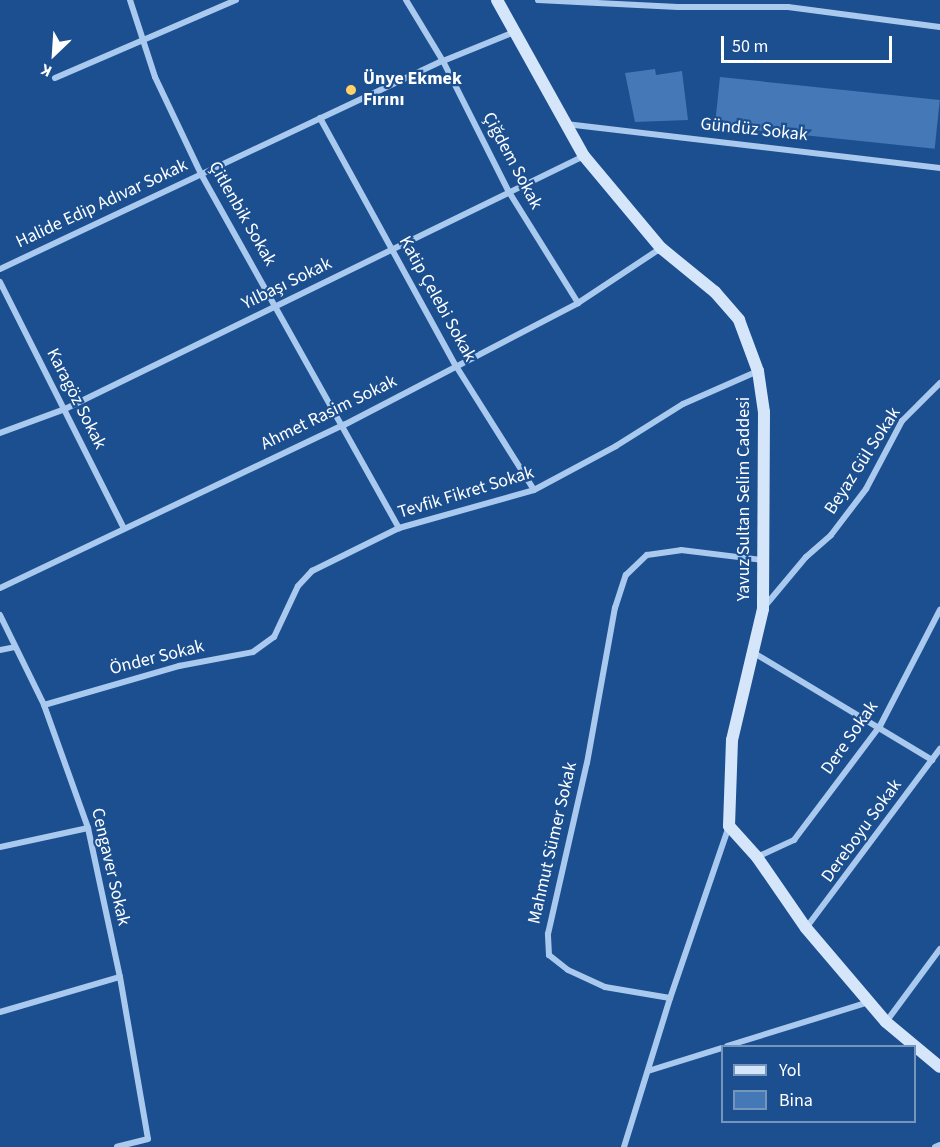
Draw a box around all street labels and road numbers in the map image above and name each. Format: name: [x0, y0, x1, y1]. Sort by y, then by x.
street label: Çiğdem Sokak: [477, 109, 547, 213]
street label: Gündüz Sokak: [699, 114, 809, 146]
street label: Halide Edip Adıvar Sokak: [13, 155, 191, 253]
street label: Çitlenbik Sokak: [203, 158, 281, 270]
street label: Katip Çelebi Sokak: [394, 232, 480, 366]
street label: Yılbaşı Sokak: [239, 253, 335, 315]
street label: Karagöz Sokak: [41, 345, 111, 453]
street label: Ahmet Rasim Sokak: [257, 371, 401, 455]
street label: Yavuz Sultan Selim Caddesi: [733, 397, 755, 601]
street label: Beyaz Gül Sokak: [820, 403, 906, 519]
street label: Tevfik Fikret Sokak: [395, 462, 537, 524]
street label: Önder Sokak: [108, 636, 206, 680]
street label: Dere Sokak: [817, 697, 883, 779]
street label: Mahmut Sümer Sokak: [524, 760, 582, 926]
street label: Dereboyu Sokak: [817, 775, 907, 887]
street label: Cengaver Sokak: [86, 806, 134, 928]

